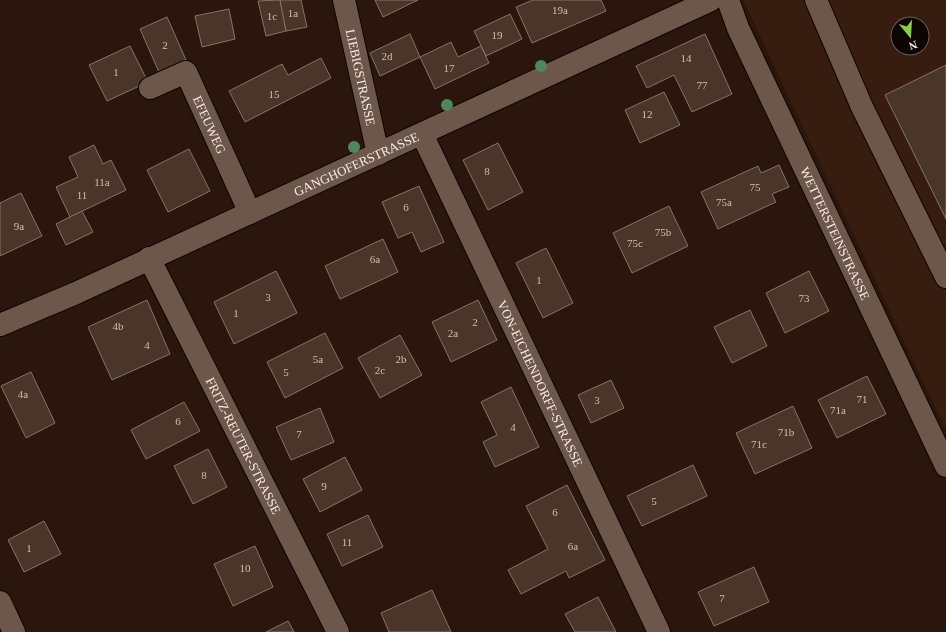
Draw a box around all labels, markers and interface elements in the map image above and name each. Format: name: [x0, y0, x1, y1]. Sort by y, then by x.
house number: 19a: [552, 4, 568, 16]
house number: 1a: [288, 7, 298, 19]
house number: 1c: [267, 10, 277, 22]
north arrow: [890, 16, 930, 56]
street label: LIEBIGSTRASSE: [343, 28, 379, 127]
house number: 19: [492, 29, 503, 41]
house number: 2: [162, 39, 168, 51]
text: N: [907, 39, 919, 52]
house number: 2d: [382, 50, 393, 62]
house number: 14: [681, 52, 692, 64]
house number: 17: [444, 62, 455, 74]
house number: 1: [113, 66, 119, 78]
house number: 77: [697, 79, 708, 91]
house number: 15: [269, 88, 280, 100]
street label: EFEUWEG: [190, 93, 229, 156]
house number: 12: [642, 108, 653, 120]
street label: GANGHOFERSTRASSE: [291, 128, 421, 199]
street label: WETTERSTEINSTRASSE: [798, 164, 873, 302]
house number: 8: [484, 165, 490, 177]
house number: 11a: [94, 176, 110, 188]
house number: 75: [750, 181, 761, 193]
house number: 11: [77, 189, 87, 201]
house number: 75a: [716, 196, 732, 208]
house number: 6: [403, 201, 409, 213]
house number: 9a: [14, 220, 24, 232]
house number: 75b: [655, 226, 672, 238]
house number: 75c: [627, 237, 643, 249]
house number: 6a: [370, 253, 380, 265]
house number: 1: [536, 274, 542, 286]
house number: 3: [265, 291, 271, 303]
house number: 73: [799, 292, 810, 304]
street label: VON-EICHENDORFF-STRASSE: [495, 298, 587, 469]
house number: 1: [233, 307, 239, 319]
house number: 2: [472, 316, 478, 328]
house number: 4b: [113, 320, 124, 332]
house number: 2a: [448, 327, 458, 339]
house number: 4: [144, 339, 150, 351]
house number: 5a: [313, 353, 323, 365]
house number: 2b: [396, 353, 407, 365]
house number: 2c: [375, 364, 385, 376]
house number: 5: [283, 366, 289, 378]
street label: FRITZ-REUTER-STRASSE: [203, 375, 285, 516]
house number: 4a: [18, 388, 28, 400]
house number: 71: [857, 393, 868, 405]
house number: 3: [594, 394, 600, 406]
house number: 71a: [830, 404, 846, 416]
house number: 6: [175, 415, 181, 427]
house number: 4: [510, 421, 516, 433]
house number: 71b: [778, 426, 795, 438]
house number: 7: [296, 428, 302, 440]
house number: 71c: [751, 438, 767, 450]
house number: 8: [201, 469, 207, 481]
house number: 9: [321, 480, 327, 492]
house number: 5: [651, 495, 657, 507]
house number: 6: [552, 506, 558, 518]
house number: 11: [342, 536, 352, 548]
house number: 6a: [568, 540, 578, 552]
house number: 1: [26, 542, 32, 554]
house number: 10: [240, 562, 251, 574]
house number: 7: [719, 592, 725, 604]

